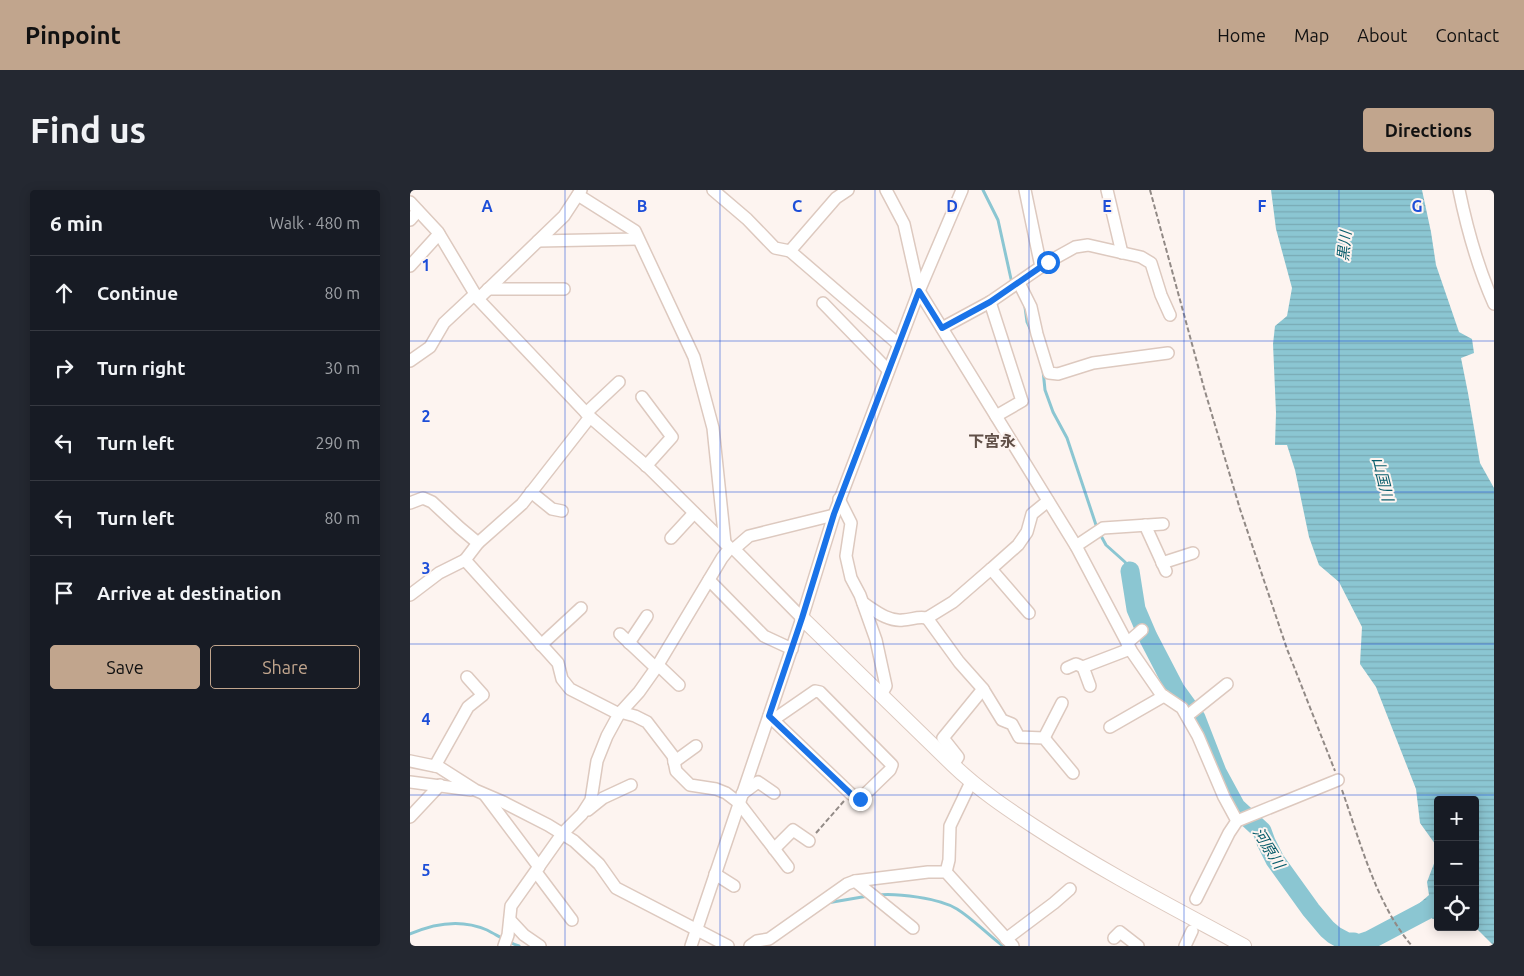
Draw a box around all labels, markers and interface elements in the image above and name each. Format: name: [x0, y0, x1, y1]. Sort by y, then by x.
text: Pinpoint: [25, 22, 121, 49]
text: Home: [1217, 25, 1266, 45]
text: Map: [1294, 25, 1329, 45]
text: About: [1357, 25, 1407, 45]
text: Contact: [1435, 25, 1499, 45]
button: Directions: [1363, 108, 1494, 152]
text: Find us: [30, 110, 146, 150]
text: A: [481, 197, 493, 215]
text: B: [637, 197, 647, 215]
text: C: [792, 197, 802, 215]
text: D: [946, 197, 958, 215]
text: E: [1102, 197, 1112, 215]
text: F: [1258, 197, 1267, 215]
text: G: [1411, 197, 1423, 215]
text: 6 min: [50, 211, 103, 235]
text: Walk · 480 m: [269, 214, 360, 232]
water label: 黒川: [1334, 228, 1354, 262]
route start: [1037, 251, 1060, 274]
text: 1: [421, 256, 431, 274]
icon: ahead: [50, 279, 78, 307]
text: Continue: [97, 282, 178, 304]
text: 80 m: [324, 284, 360, 302]
icon: right: [50, 354, 78, 382]
text: Turn right: [97, 357, 185, 379]
text: 30 m: [324, 359, 360, 377]
text: 2: [421, 407, 431, 425]
icon: left: [50, 429, 78, 457]
text: Turn left: [97, 432, 175, 454]
district label: 下宮永: [968, 432, 1016, 450]
text: 290 m: [315, 434, 360, 452]
water label: 山国川: [1369, 455, 1397, 505]
icon: left: [50, 504, 78, 532]
text: Turn left: [97, 507, 175, 529]
text: 80 m: [324, 509, 360, 527]
text: 3: [421, 559, 431, 577]
icon: arrive: [50, 579, 78, 607]
text: Arrive at destination: [97, 582, 282, 604]
button: Save: [50, 645, 200, 689]
button: Share: [210, 645, 360, 689]
text: 4: [421, 710, 431, 728]
route end: [849, 788, 872, 811]
map controls: [1434, 796, 1479, 931]
button: +: [1434, 796, 1479, 841]
water label: 河原川: [1250, 824, 1289, 873]
button: −: [1434, 841, 1479, 886]
text: 5: [421, 861, 431, 879]
button: locate: [1434, 886, 1479, 931]

